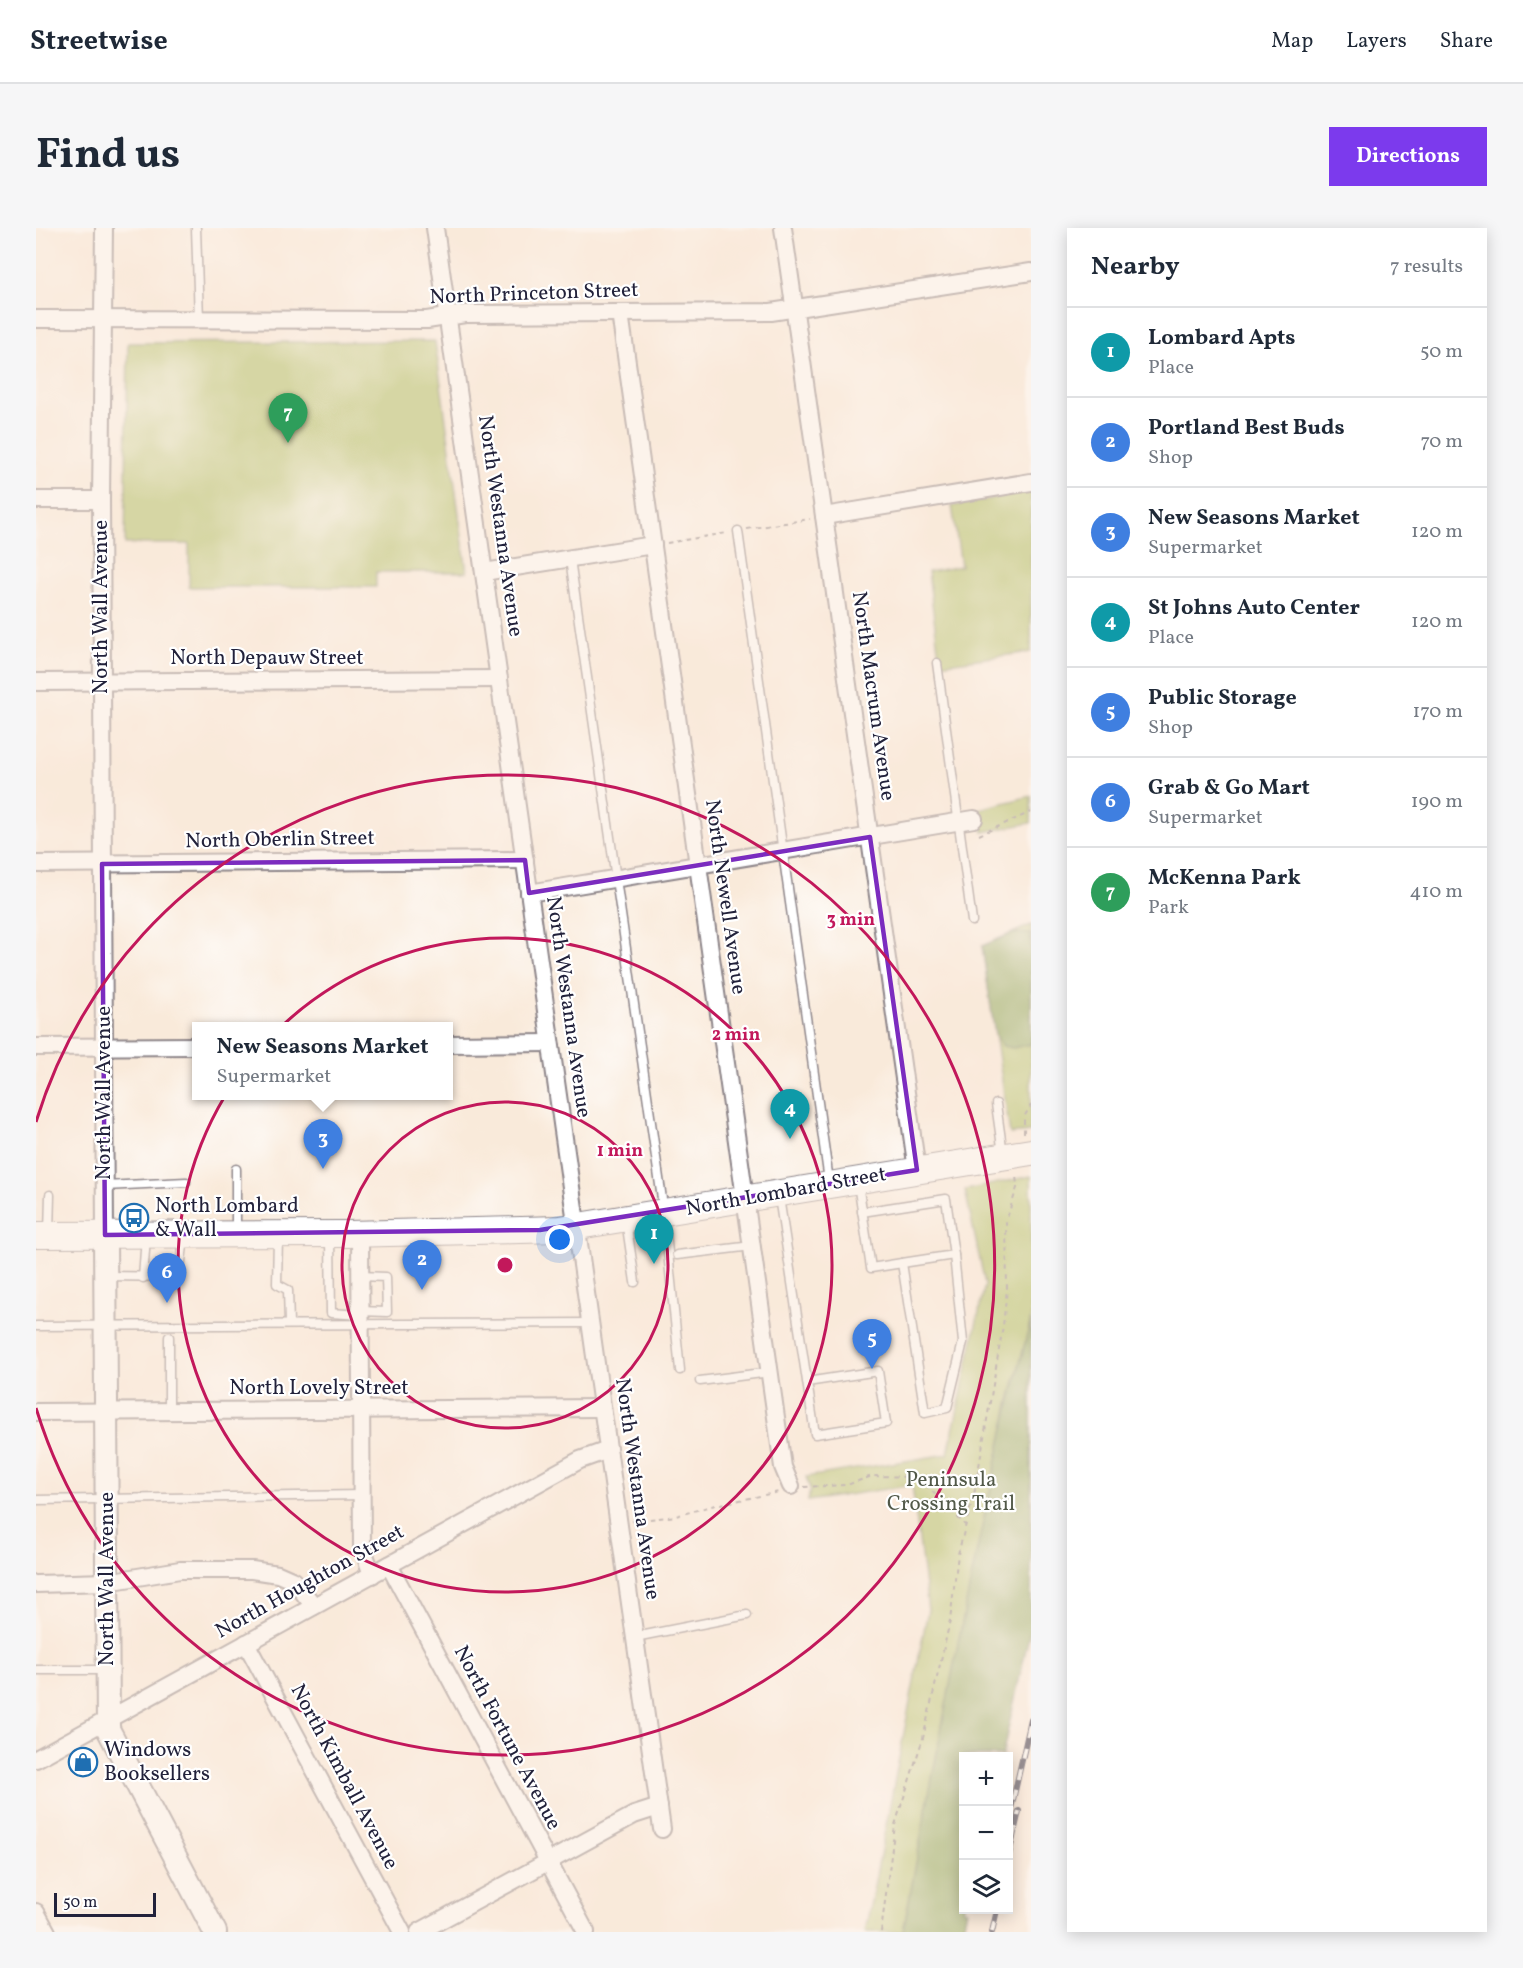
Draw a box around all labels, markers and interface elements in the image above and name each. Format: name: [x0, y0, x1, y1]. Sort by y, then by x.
text: Streetwise: [30, 22, 168, 61]
text: Map: [1271, 27, 1313, 56]
text: Layers: [1346, 27, 1407, 56]
text: Share: [1440, 27, 1493, 56]
text: Find us: [36, 127, 180, 186]
button: Directions: [1329, 127, 1487, 186]
text: Nearby: [1091, 249, 1180, 285]
text: 7 results: [1390, 253, 1463, 281]
street label: North Princeton Street: [429, 276, 639, 312]
text: Lombard Apts: [1148, 323, 1296, 354]
text: 1: [1106, 338, 1115, 366]
text: 50 m: [1420, 338, 1463, 366]
text: Place: [1148, 354, 1194, 382]
pin: 7: [268, 394, 308, 443]
street label: North Westanna Avenue: [470, 413, 530, 639]
text: Portland Best Buds: [1148, 413, 1345, 444]
text: 2: [1105, 428, 1116, 456]
text: 70 m: [1420, 428, 1463, 456]
text: Shop: [1148, 444, 1193, 472]
text: New Seasons Market: [1148, 503, 1360, 534]
text: 3: [1105, 518, 1116, 546]
text: 120 m: [1411, 518, 1463, 546]
street label: North Wall Avenue: [87, 520, 116, 694]
text: Supermarket: [1148, 534, 1263, 562]
street label: North Macrum Avenue: [844, 589, 902, 803]
text: St Johns Auto Center: [1148, 593, 1360, 624]
text: 4: [1104, 608, 1117, 636]
text: 120 m: [1411, 608, 1463, 636]
text: Place: [1148, 624, 1194, 652]
street label: North Depauw Street: [170, 644, 364, 673]
text: Public Storage: [1148, 683, 1297, 714]
text: 5: [1106, 698, 1115, 726]
text: 170 m: [1413, 698, 1463, 726]
text: Shop: [1148, 714, 1193, 742]
text: Grab & Go Mart: [1148, 773, 1310, 804]
text: 6: [1105, 788, 1116, 816]
text: 190 m: [1411, 788, 1463, 816]
street label: North Newell Avenue: [697, 798, 753, 996]
text: Supermarket: [1148, 804, 1263, 832]
street label: North Oberlin Street: [185, 824, 375, 856]
text: McKenna Park: [1148, 863, 1301, 894]
text: 7: [1106, 878, 1115, 906]
text: 410 m: [1410, 878, 1463, 906]
street label: North Westanna Avenue: [538, 894, 598, 1120]
text: Park: [1148, 894, 1189, 922]
text: 3 min: [827, 908, 875, 933]
street label: North Wall Avenue: [90, 1006, 119, 1180]
popup: [192, 1022, 453, 1100]
text: 2 min: [712, 1023, 760, 1048]
text: New Seasons Market: [217, 1032, 428, 1063]
text: Supermarket: [217, 1063, 331, 1091]
pin: 4: [770, 1090, 810, 1139]
pin: 3: [304, 1120, 342, 1169]
text: 1 min: [597, 1139, 643, 1164]
street label: North Lombard Street: [684, 1160, 888, 1224]
place label: North Lombard & Wall: [155, 1192, 299, 1245]
bus stop icon: North Lombard & Wall: [118, 1202, 150, 1234]
pin: 1: [634, 1214, 674, 1264]
your location: [545, 1225, 574, 1254]
pin: 2: [402, 1240, 442, 1290]
pin: 6: [148, 1254, 186, 1303]
centre of rings: [495, 1255, 515, 1275]
pin: 5: [852, 1320, 892, 1369]
street label: North Lovely Street: [229, 1374, 409, 1403]
street label: North Westanna Avenue: [607, 1376, 667, 1602]
park label: Peninsula Crossing Trail: [887, 1466, 1015, 1519]
street label: North Wall Avenue: [93, 1492, 122, 1666]
street label: North Houghton Street: [210, 1518, 410, 1646]
street label: North Fortune Avenue: [446, 1641, 568, 1835]
street label: North Kimball Avenue: [283, 1679, 405, 1875]
place label: Windows Booksellers: [104, 1736, 210, 1789]
shop icon: Windows Booksellers: [67, 1746, 99, 1778]
map controls: [959, 1752, 1013, 1914]
button: +: [959, 1752, 1013, 1806]
button: −: [959, 1806, 1013, 1860]
button: layers: [959, 1860, 1013, 1914]
scale bar: [54, 1890, 156, 1918]
text: 50 m: [63, 1892, 97, 1914]

